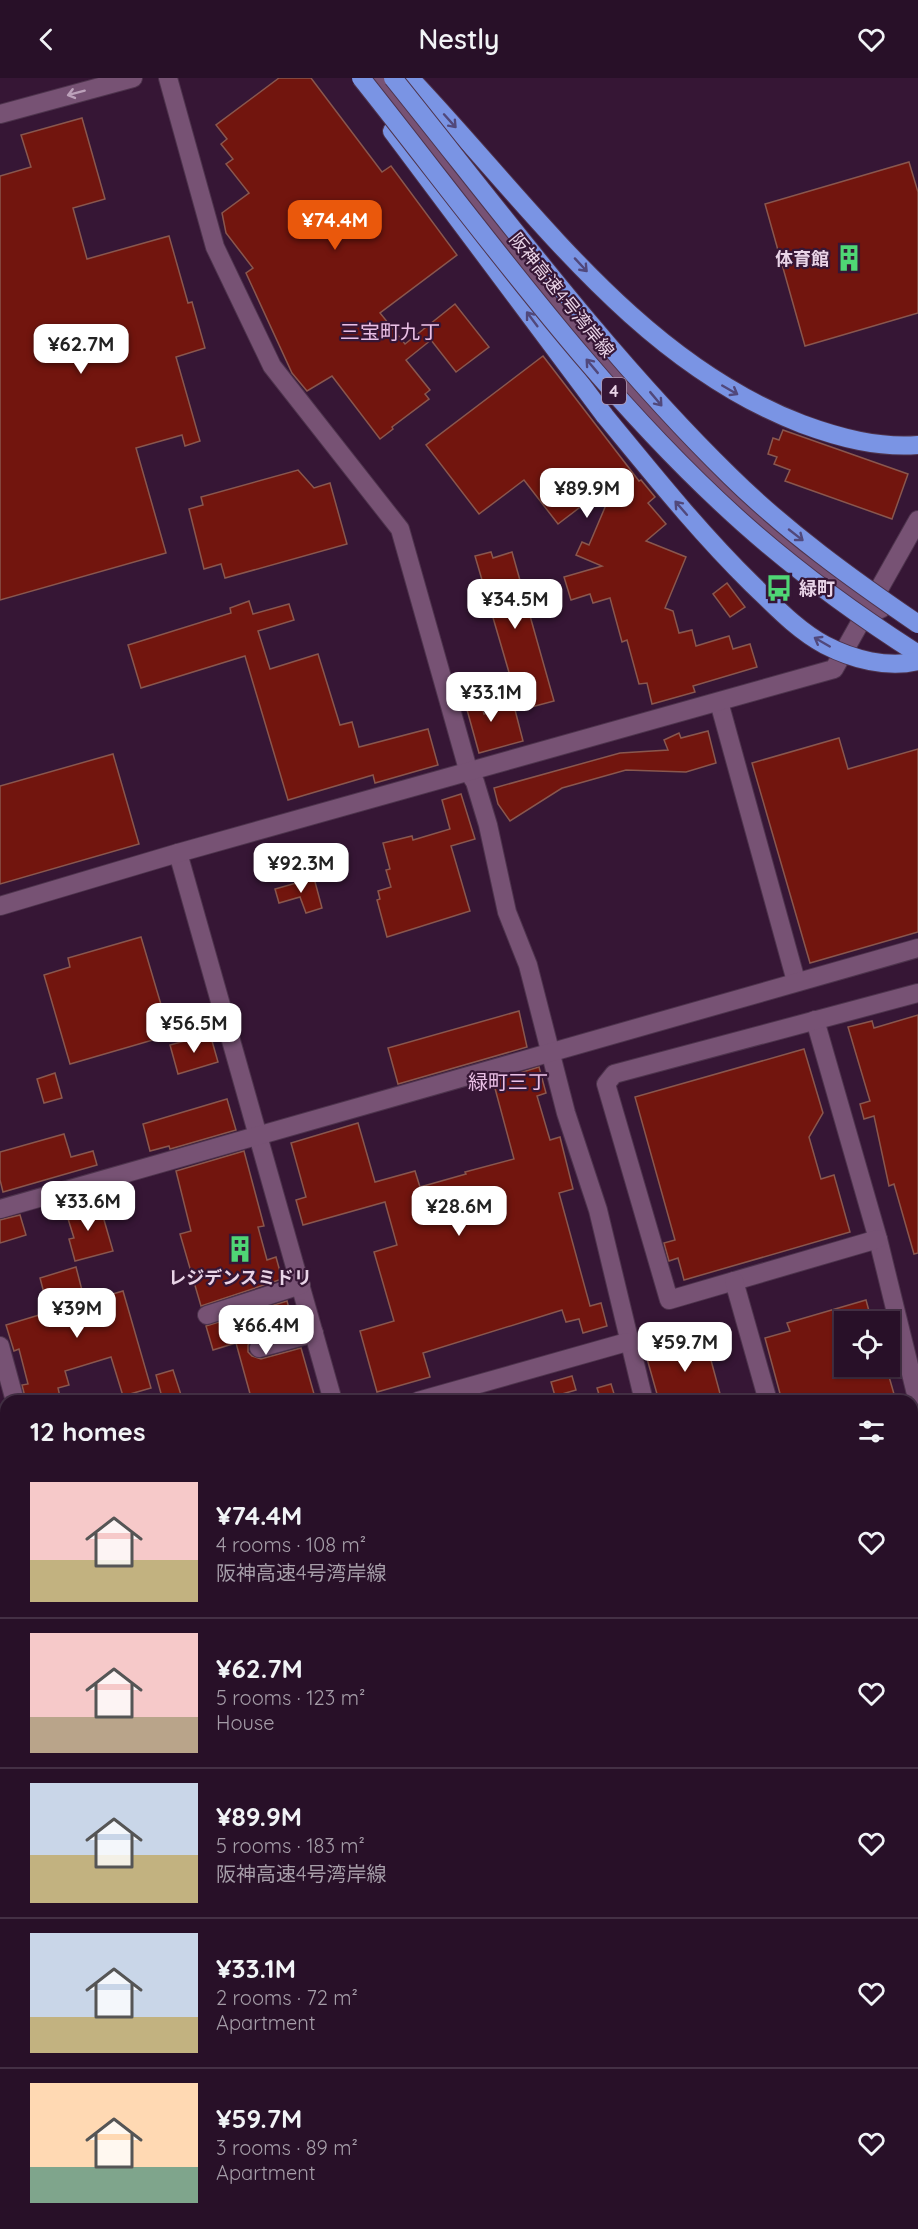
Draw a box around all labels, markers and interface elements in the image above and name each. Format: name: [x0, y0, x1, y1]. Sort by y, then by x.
text: Nestly: [418, 22, 500, 56]
icon: back: [30, 23, 63, 56]
icon: heart: [855, 23, 888, 56]
one-way arrow: [67, 88, 86, 100]
one-way arrow: [443, 113, 457, 128]
pin: ¥74.4M: [286, 200, 384, 251]
text: ¥74.4M: [302, 207, 368, 232]
street label: 阪神高速4号湾岸線: [505, 228, 619, 362]
building icon: 体育館: [834, 243, 864, 273]
place label: 体育館: [775, 247, 829, 270]
one-way arrow: [574, 257, 588, 272]
one-way arrow: [526, 311, 538, 327]
district label: 三宝町九丁: [340, 319, 440, 344]
pin: ¥62.7M: [32, 324, 130, 375]
text: ¥62.7M: [48, 331, 114, 356]
one-way arrow: [586, 358, 599, 374]
road number: 4: [602, 378, 626, 404]
one-way arrow: [720, 385, 738, 396]
one-way arrow: [650, 391, 663, 407]
pin: ¥89.9M: [538, 468, 636, 519]
text: ¥89.9M: [554, 475, 620, 500]
one-way arrow: [674, 501, 688, 516]
one-way arrow: [788, 528, 804, 541]
bus stop icon: 緑町: [764, 573, 794, 603]
place label: 緑町: [799, 577, 835, 600]
pin: ¥34.5M: [466, 579, 564, 630]
text: ¥34.5M: [481, 586, 549, 611]
one-way arrow: [814, 636, 831, 648]
pin: ¥33.1M: [442, 672, 540, 723]
text: ¥33.1M: [460, 679, 522, 704]
pin: ¥92.3M: [252, 843, 350, 894]
text: ¥92.3M: [268, 850, 334, 875]
pin: ¥56.5M: [145, 1003, 243, 1054]
text: ¥56.5M: [160, 1010, 228, 1035]
district label: 緑町三丁: [468, 1069, 548, 1094]
pin: ¥33.6M: [39, 1181, 137, 1232]
pin: ¥28.6M: [410, 1186, 508, 1237]
text: ¥33.6M: [55, 1188, 121, 1213]
text: ¥28.6M: [426, 1193, 492, 1218]
building icon: レジデンスミドリ: [225, 1234, 255, 1264]
place label: レジデンスミドリ: [168, 1266, 312, 1289]
pin: ¥39M: [41, 1288, 113, 1339]
text: ¥39M: [52, 1295, 102, 1320]
pin: ¥66.4M: [217, 1305, 315, 1356]
map controls: [834, 1311, 900, 1377]
button: locate: [834, 1311, 900, 1377]
text: ¥66.4M: [233, 1312, 299, 1337]
pin: ¥59.7M: [636, 1322, 734, 1373]
text: ¥59.7M: [652, 1329, 718, 1354]
text: 12 homes: [30, 1415, 146, 1448]
icon: filters: [855, 1415, 888, 1448]
text: ¥74.4M: [216, 1499, 302, 1532]
icon: home: [78, 1506, 150, 1578]
icon: heart: [855, 1526, 888, 1559]
text: 4 rooms · 108 m²: [216, 1532, 366, 1557]
text: 阪神高速4号湾岸線: [216, 1560, 387, 1585]
text: ¥62.7M: [216, 1652, 303, 1685]
icon: home: [78, 1657, 150, 1729]
icon: heart: [855, 1677, 888, 1710]
text: 5 rooms · 123 m²: [216, 1685, 365, 1710]
text: House: [216, 1710, 275, 1735]
text: ¥89.9M: [216, 1800, 302, 1833]
icon: home: [78, 1807, 150, 1879]
icon: heart: [855, 1827, 888, 1860]
text: 5 rooms · 183 m²: [216, 1833, 365, 1858]
text: 阪神高速4号湾岸線: [216, 1861, 387, 1886]
text: ¥33.1M: [216, 1952, 296, 1985]
icon: home: [78, 1957, 150, 2029]
icon: heart: [855, 1977, 888, 2010]
text: 2 rooms · 72 m²: [216, 1985, 358, 2010]
text: Apartment: [216, 2010, 316, 2035]
text: ¥59.7M: [216, 2102, 302, 2135]
icon: home: [78, 2107, 150, 2179]
icon: heart: [855, 2127, 888, 2160]
text: 3 rooms · 89 m²: [216, 2135, 358, 2160]
text: Apartment: [216, 2160, 316, 2185]

